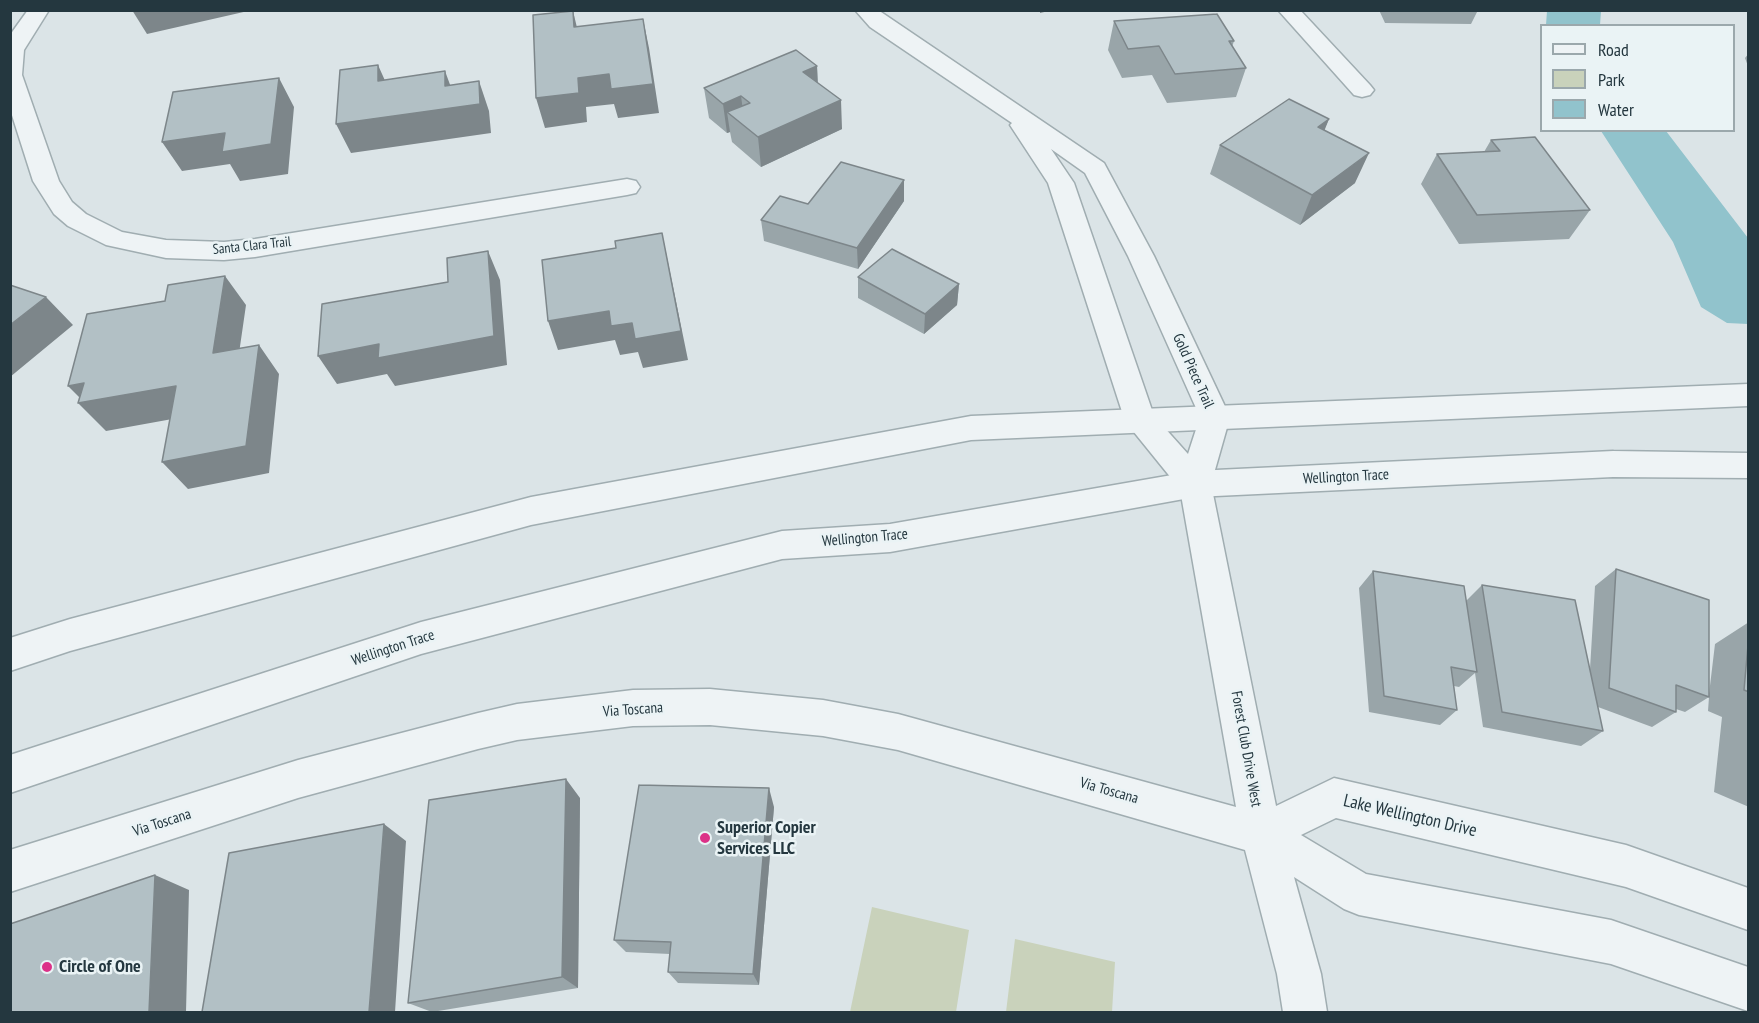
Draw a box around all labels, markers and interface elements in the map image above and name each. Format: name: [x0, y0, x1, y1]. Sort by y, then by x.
legend: [1540, 24, 1735, 132]
text: Road: [1598, 38, 1629, 61]
text: Park: [1598, 68, 1625, 91]
text: Water: [1598, 98, 1634, 121]
street label: Santa Clara Trail: [212, 234, 292, 258]
street label: Gold Piece Trail: [1169, 331, 1217, 411]
street label: Wellington Trace: [1303, 466, 1389, 488]
street label: Wellington Trace: [821, 525, 909, 551]
street label: Wellington Trace: [349, 626, 437, 670]
street label: Forest Club Drive West: [1227, 690, 1265, 808]
street label: Via Toscana: [602, 699, 664, 721]
street label: Via Toscana: [1078, 774, 1140, 808]
street label: Lake Wellington Drive: [1341, 790, 1479, 842]
street label: Via Toscana: [131, 805, 193, 841]
place label: Superior Copier Services LLC: [717, 817, 816, 860]
marker: Superior Copier Services LLC: [698, 831, 712, 845]
place label: Circle of One: [59, 956, 141, 978]
marker: Circle of One: [40, 960, 54, 974]

